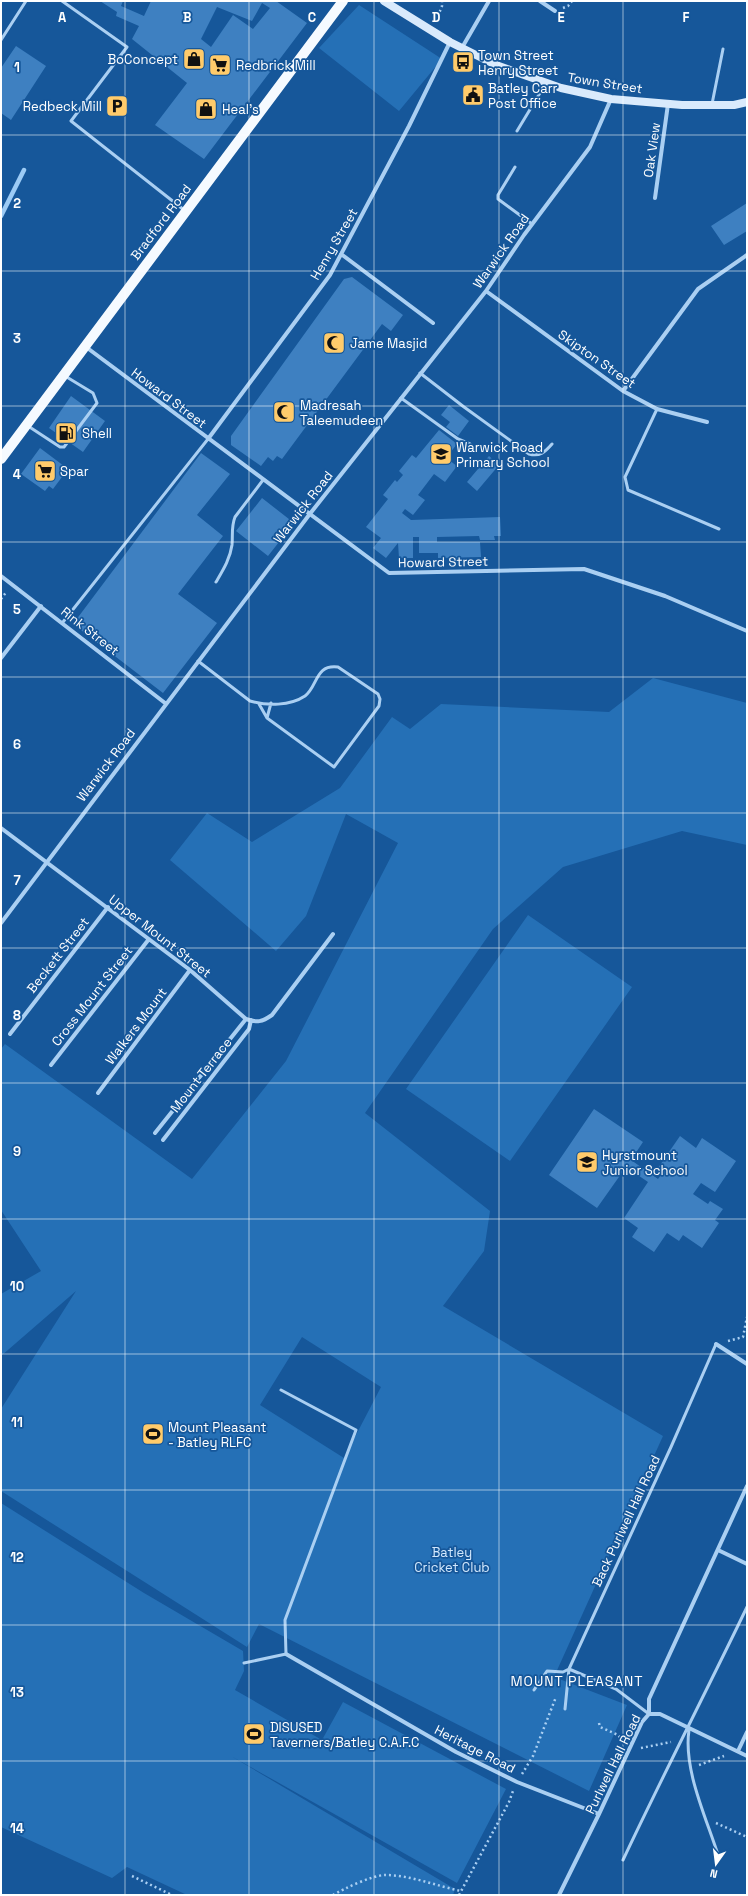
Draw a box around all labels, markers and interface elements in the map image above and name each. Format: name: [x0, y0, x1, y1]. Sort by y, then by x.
text: A: [58, 9, 67, 26]
text: B: [183, 9, 192, 26]
text: C: [308, 9, 316, 26]
text: D: [432, 9, 441, 26]
text: E: [557, 9, 565, 26]
text: F: [683, 9, 690, 26]
shop icon: BoConcept: [181, 46, 207, 72]
place label: Town Street Henry Street: [478, 47, 558, 79]
bus stop icon: Town Street Henry Street: [450, 49, 476, 75]
place label: BoConcept: [107, 51, 178, 68]
supermarket icon: Redbrick Mill: [207, 52, 233, 78]
place label: Redbrick Mill: [236, 57, 316, 74]
text: 1: [14, 59, 20, 76]
street label: Town Street: [566, 69, 644, 97]
place label: Batley Carr Post Office: [488, 80, 558, 112]
public building icon: Batley Carr Post Office: [460, 82, 486, 108]
parking icon: Redbeck Mill: [104, 93, 130, 119]
shop icon: Heal's: [193, 96, 219, 122]
place label: Redbeck Mill: [23, 98, 102, 115]
place label: Heal's: [222, 101, 259, 118]
street label: Oak View: [640, 121, 664, 179]
street label: Bradford Road: [127, 181, 195, 263]
text: 2: [13, 195, 21, 212]
street label: Henry Street: [307, 205, 361, 283]
street label: Warwick Road: [469, 210, 533, 292]
street label: Skipton Street: [555, 326, 639, 392]
text: 3: [13, 330, 21, 347]
mosque icon: Jame Masjid: [321, 330, 347, 356]
place label: Jame Masjid: [350, 335, 427, 352]
street label: Howard Street: [128, 364, 210, 432]
place label: Madresah Taleemudeen: [300, 397, 383, 429]
mosque icon: Madresah Taleemudeen: [271, 399, 297, 425]
fuel station icon: Shell: [53, 420, 79, 446]
place label: Shell: [82, 425, 112, 442]
place label: Warwick Road Primary School: [456, 439, 550, 471]
school or university icon: Warwick Road Primary School: [428, 441, 454, 467]
supermarket icon: Spar: [32, 458, 58, 484]
place label: Spar: [60, 463, 89, 480]
text: 4: [13, 466, 21, 483]
street label: Warwick Road: [269, 467, 337, 547]
street label: Howard Street: [398, 553, 488, 571]
text: 5: [13, 601, 21, 618]
street label: Rink Street: [57, 603, 123, 659]
street label: Warwick Road: [73, 725, 139, 805]
text: 6: [13, 736, 21, 753]
text: 7: [13, 872, 21, 889]
street label: Upper Mount Street: [105, 891, 215, 981]
street label: Beckett Street: [23, 914, 93, 996]
street label: Cross Mount Street: [48, 943, 136, 1049]
street label: Walkers Mount: [101, 984, 171, 1068]
text: 8: [13, 1007, 21, 1024]
street label: Mount Terrace: [166, 1034, 236, 1116]
text: 9: [13, 1143, 21, 1160]
place label: Hyrstmount Junior School: [602, 1147, 688, 1179]
school or university icon: Hyrstmount Junior School: [574, 1149, 600, 1175]
text: 10: [10, 1278, 24, 1295]
text: 11: [11, 1414, 23, 1431]
place label: Mount Pleasant - Batley RLFC: [168, 1419, 267, 1451]
sports icon: Mount Pleasant - Batley RLFC: [140, 1421, 166, 1447]
street label: Back Purlwell Hall Road: [588, 1453, 664, 1589]
park label: Batley Cricket Club: [414, 1544, 490, 1576]
text: 12: [10, 1549, 24, 1566]
district label: MOUNT PLEASANT: [510, 1672, 644, 1690]
text: 13: [10, 1684, 24, 1701]
street label: Purlwell Hall Road: [581, 1711, 645, 1817]
place label: DISUSED Taverners/Batley C.A.F.C: [270, 1719, 419, 1751]
sports icon: DISUSED Taverners/Batley C.A.F.C: [241, 1721, 267, 1747]
street label: Heritage Road: [432, 1721, 518, 1777]
text: 14: [10, 1820, 24, 1837]
north arrow: [696, 1844, 736, 1884]
text: N: [708, 1866, 719, 1881]

